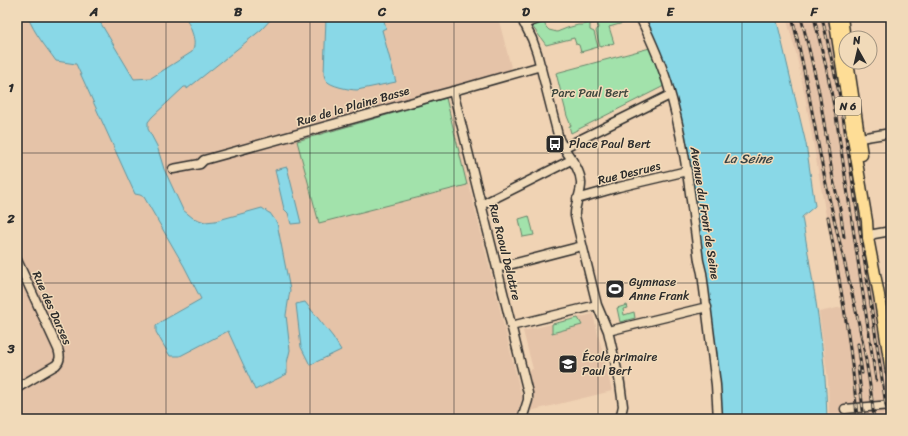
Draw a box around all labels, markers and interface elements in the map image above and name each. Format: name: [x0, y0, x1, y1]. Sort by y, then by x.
text: A: [89, 0, 98, 23]
text: B: [234, 0, 243, 23]
text: C: [377, 0, 387, 23]
text: D: [522, 0, 530, 23]
text: E: [666, 0, 675, 23]
text: F: [809, 0, 818, 23]
north arrow: [838, 30, 878, 70]
text: N: [851, 31, 862, 51]
text: 1: [8, 76, 14, 99]
street label: Rue de la Plaine Basse: [294, 79, 412, 133]
park label: Parc Paul Bert: [551, 82, 629, 104]
road number: N 6: [835, 97, 861, 115]
bus stop icon: Place Paul Bert: [544, 133, 566, 155]
place label: Place Paul Bert: [569, 133, 651, 155]
street label: Avenue du Front de Seine: [684, 144, 726, 281]
water label: La Seine: [724, 147, 773, 170]
street label: Rue Desrues: [595, 155, 663, 191]
street label: Rue Raoul Delattre: [482, 201, 528, 303]
text: 2: [6, 207, 15, 230]
street label: Rue des Darses: [26, 267, 78, 349]
place label: Gymnase Anne Frank: [628, 271, 690, 307]
sports icon: Gymnase Anne Frank: [604, 278, 626, 300]
text: 3: [6, 337, 15, 360]
place label: École primaire Paul Bert: [582, 346, 657, 382]
school or university icon: École primaire Paul Bert: [557, 353, 579, 375]

